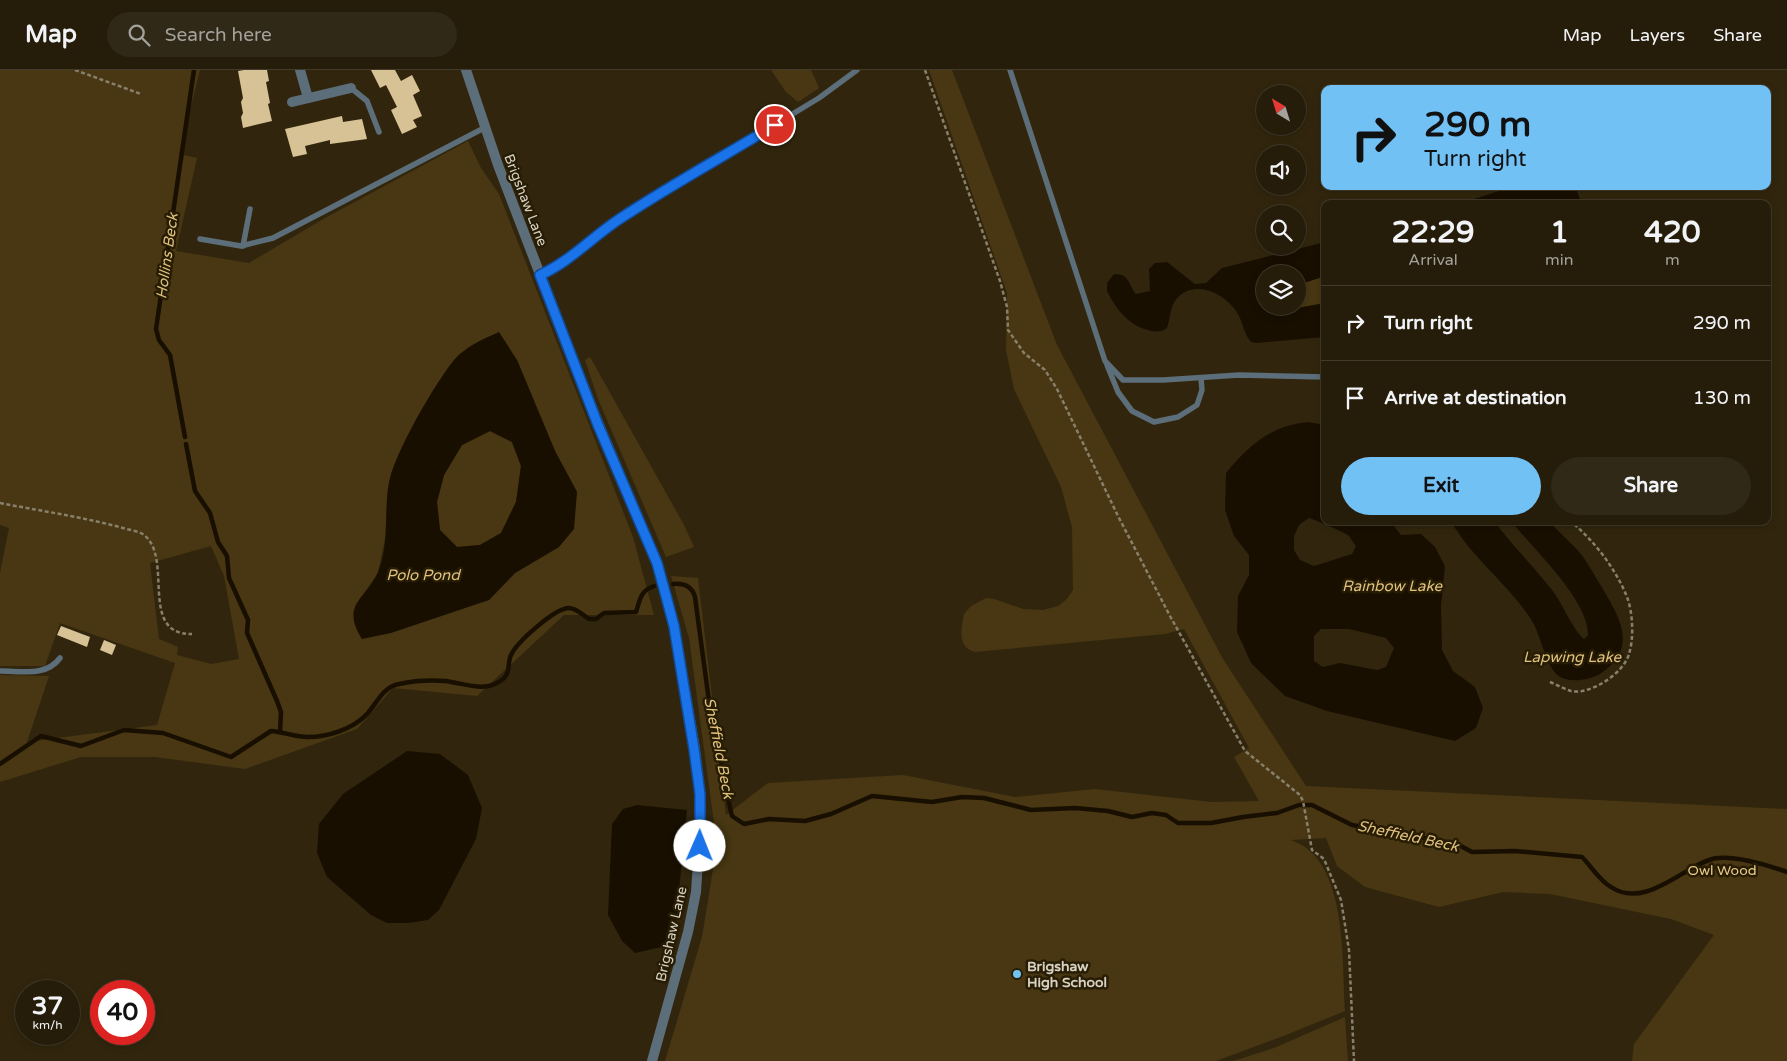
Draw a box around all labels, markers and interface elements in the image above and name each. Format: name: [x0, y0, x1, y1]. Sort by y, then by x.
search box: [107, 12, 457, 57]
text: Map: [25, 20, 77, 49]
icon: search: [125, 21, 153, 49]
text: Search here: [165, 24, 272, 46]
text: Map: [1563, 24, 1602, 46]
text: Layers: [1630, 24, 1685, 46]
text: Share: [1713, 24, 1762, 46]
north arrow: [1256, 85, 1306, 135]
map controls: [1256, 85, 1306, 315]
pin: [754, 104, 796, 146]
text: 290 m: [1424, 104, 1531, 146]
icon: right: [1341, 105, 1406, 170]
icon: arrive: [761, 111, 789, 139]
button: sound: [1256, 145, 1306, 195]
text: Turn right: [1424, 146, 1526, 172]
street label: Brigshaw Lane: [500, 152, 551, 249]
button: search: [1256, 205, 1306, 255]
water label: Hollins Beck: [152, 210, 182, 300]
text: 22:29: [1391, 214, 1475, 251]
text: 1: [1550, 214, 1569, 251]
text: 420: [1644, 214, 1701, 251]
text: Arrival: [1408, 250, 1458, 270]
text: min: [1545, 250, 1574, 270]
text: m: [1665, 250, 1680, 270]
button: layers: [1256, 265, 1306, 315]
icon: right: [1341, 309, 1369, 337]
text: Turn right: [1384, 312, 1472, 334]
text: 290 m: [1693, 312, 1751, 334]
icon: arrive: [1341, 384, 1369, 412]
text: Arrive at destination: [1384, 387, 1567, 409]
text: 130 m: [1693, 387, 1751, 409]
button: Exit: [1341, 457, 1541, 515]
button: Share: [1551, 457, 1751, 515]
water label: Polo Pond: [386, 566, 461, 584]
water label: Rainbow Lake: [1342, 577, 1443, 595]
water label: Lapwing Lake: [1523, 648, 1623, 666]
water label: Sheffield Beck: [700, 696, 738, 802]
water label: Sheffield Beck: [1356, 817, 1462, 856]
position arrow: [673, 819, 725, 871]
park label: Owl Wood: [1688, 862, 1756, 879]
street label: Brigshaw Lane: [652, 885, 691, 983]
place label: Brigshaw High School: [1027, 958, 1107, 991]
marker: Brigshaw High School: [1011, 968, 1023, 980]
speed limit sign: 40: [90, 980, 155, 1045]
text: 37: [32, 991, 63, 1021]
text: km/h: [32, 1018, 63, 1032]

